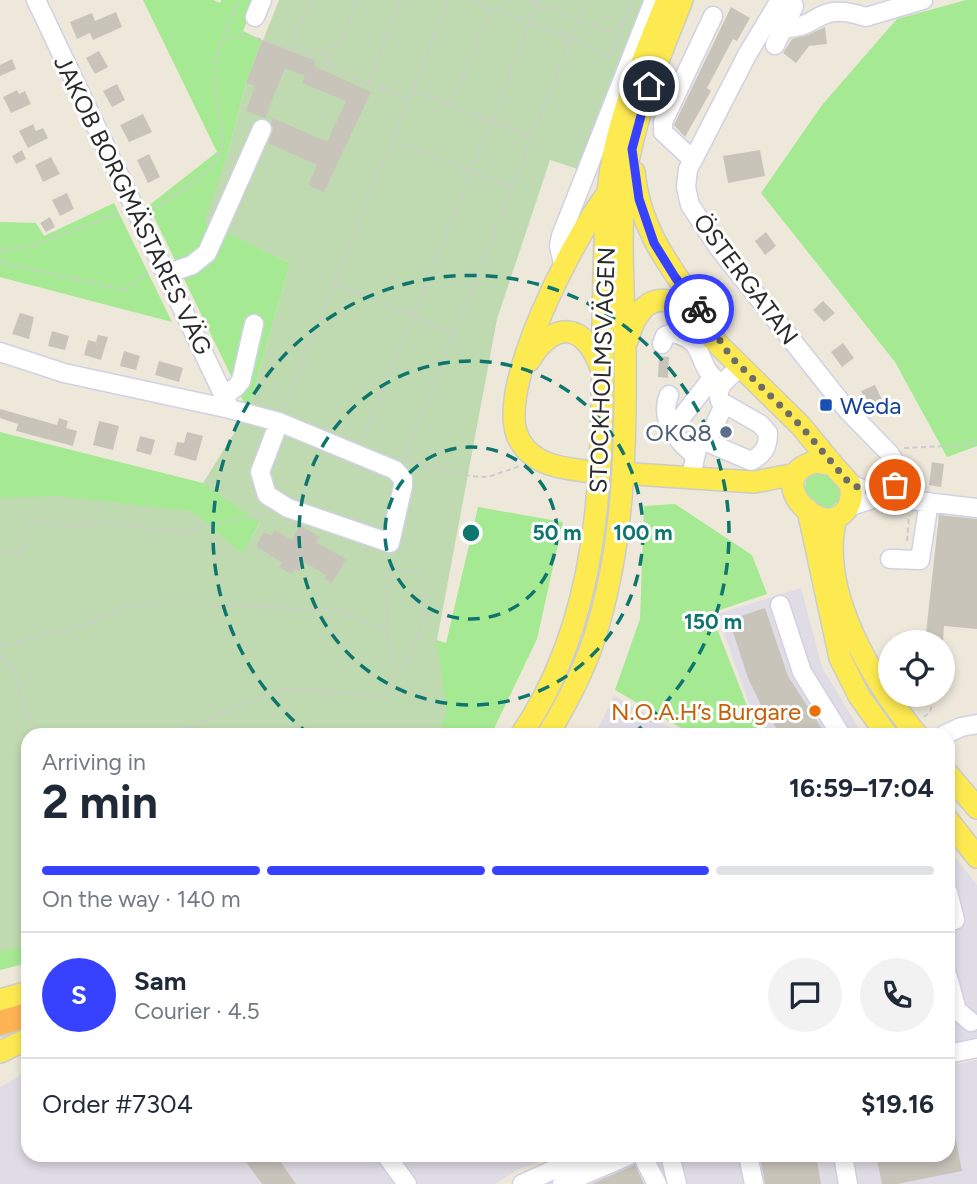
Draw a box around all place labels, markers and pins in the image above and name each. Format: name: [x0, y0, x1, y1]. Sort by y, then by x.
pin: [619, 56, 679, 116]
place label: Weda: [840, 391, 901, 420]
marker: Weda: [818, 397, 834, 413]
place label: OKQ8: [645, 418, 712, 447]
marker: OKQ8: [718, 424, 734, 440]
pin: [865, 455, 925, 515]
centre of rings: [459, 521, 483, 545]
place label: N.O.A.H’s Burgare: [611, 697, 801, 726]
marker: N.O.A.H’s Burgare: [807, 703, 823, 719]

